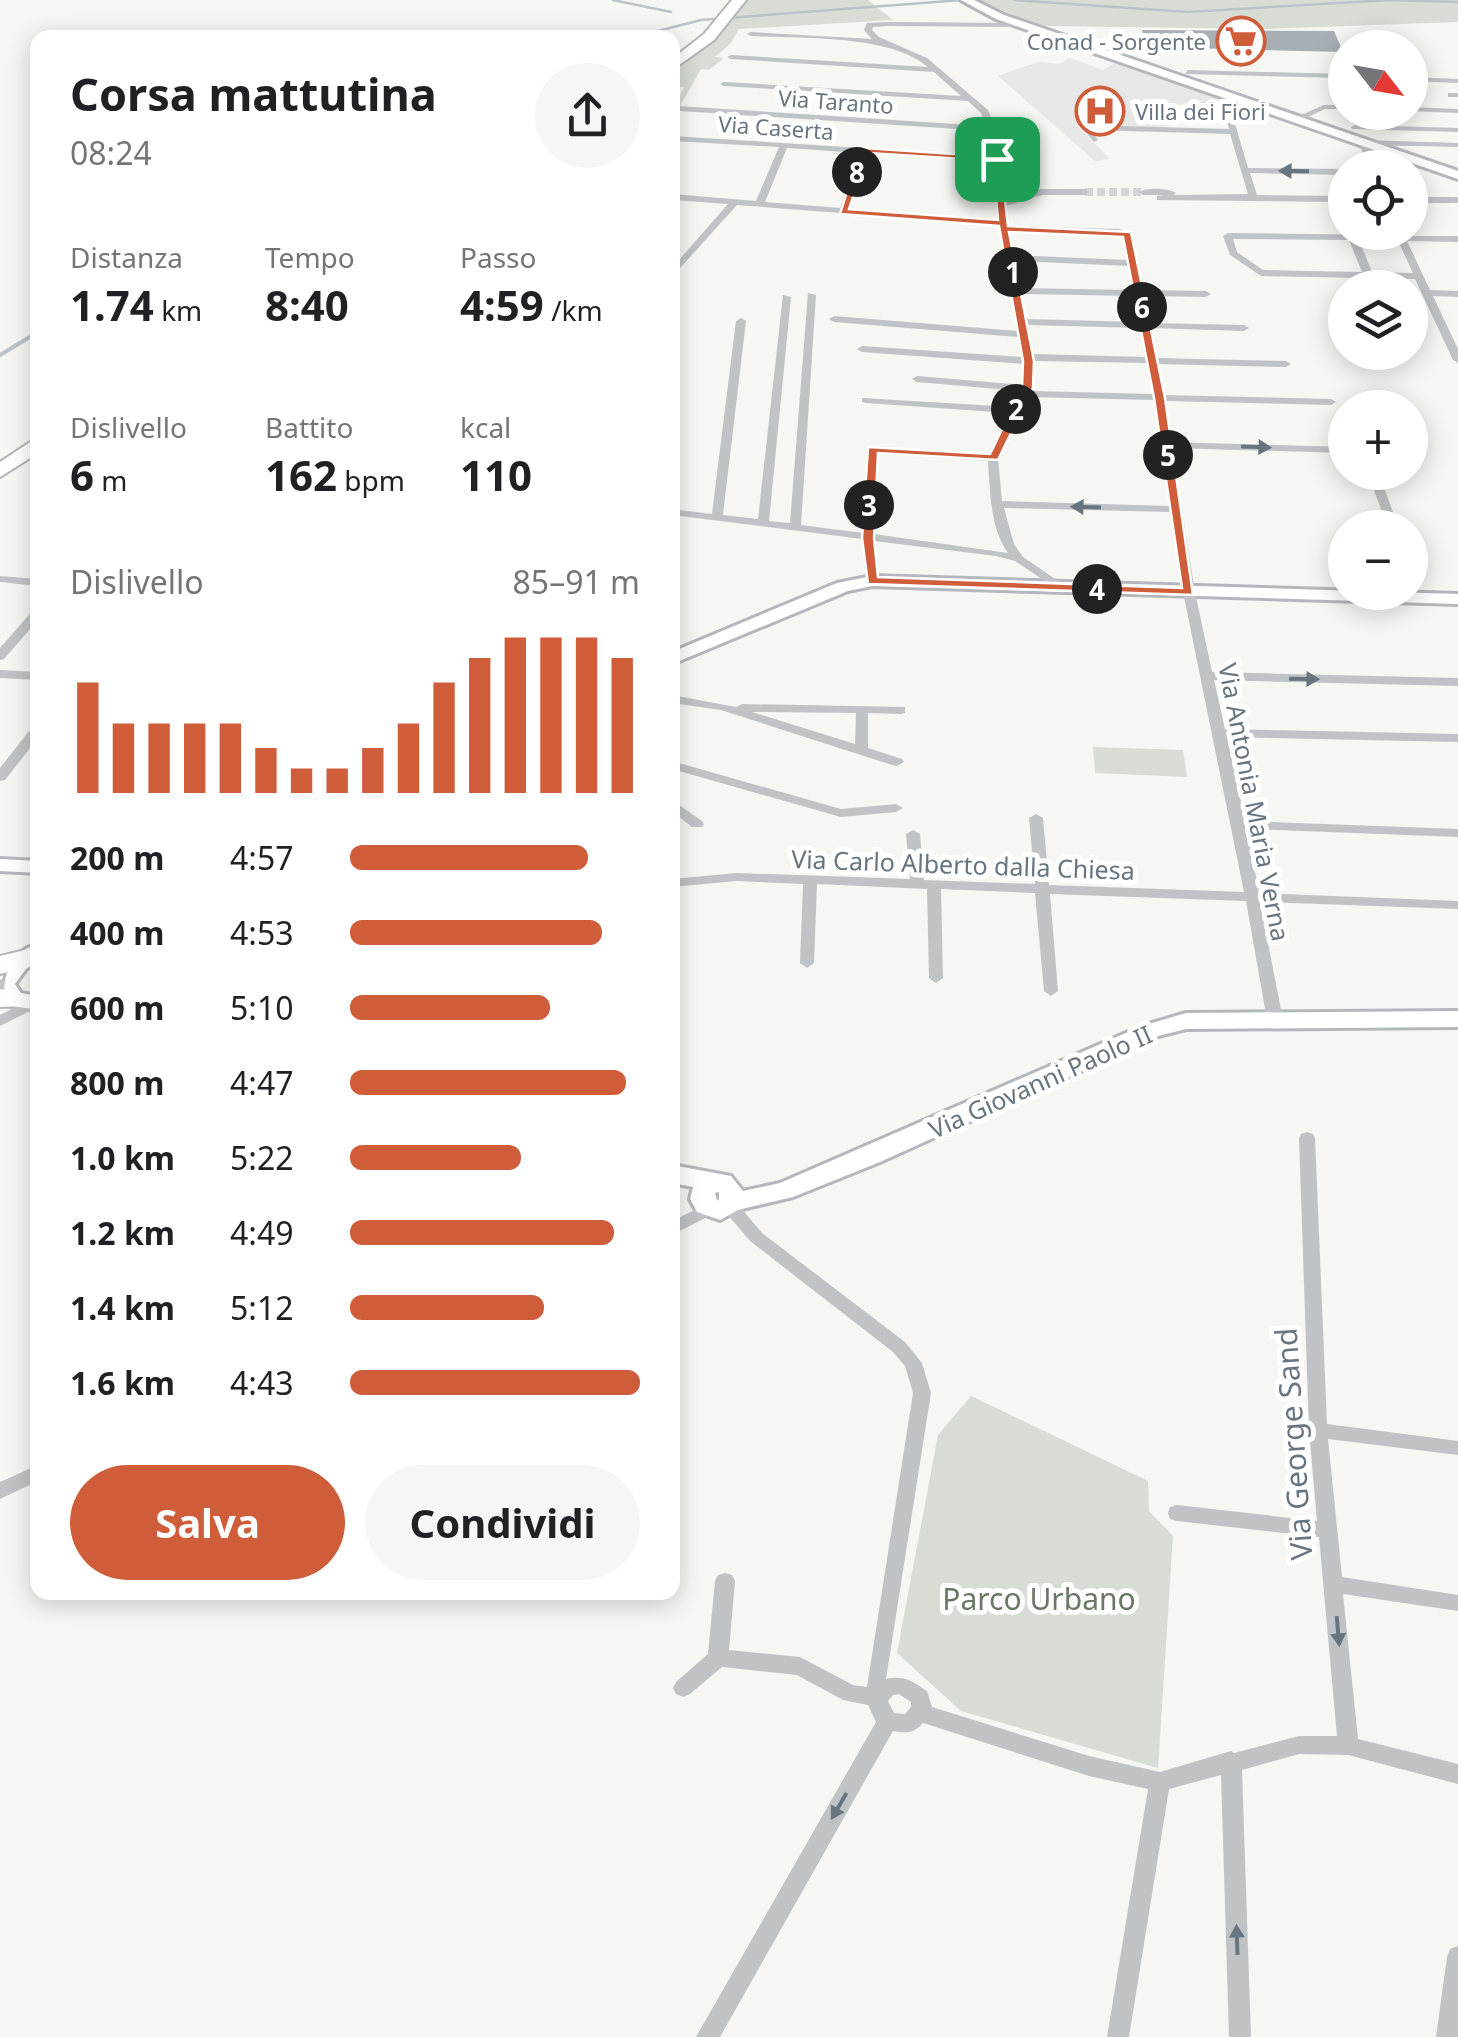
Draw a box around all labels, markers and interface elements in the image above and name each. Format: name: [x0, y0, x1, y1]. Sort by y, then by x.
supermarket icon: Conad - Sorgente: [1215, 15, 1267, 67]
place label: Conad - Sorgente: [1027, 26, 1206, 56]
north arrow: [1328, 30, 1428, 130]
map controls: [1328, 30, 1428, 610]
text: Corsa mattutina: [70, 63, 437, 124]
button: share: [535, 63, 640, 168]
street label: Via Taranto: [777, 82, 895, 120]
hospital icon: Villa dei Fiori: [1074, 85, 1126, 137]
place label: Villa dei Fiori: [1135, 96, 1266, 126]
street label: Via Caserta: [717, 108, 835, 146]
pin: [955, 117, 1040, 202]
text: 08:24: [70, 131, 152, 174]
icon: arrive: [970, 132, 1025, 187]
pin: 8: [832, 147, 882, 197]
button: locate: [1328, 150, 1428, 250]
text: 8: [849, 153, 865, 191]
one-way arrow: [1278, 163, 1310, 179]
text: Distanza: [70, 238, 183, 276]
text: Tempo: [265, 238, 355, 276]
text: Passo: [460, 238, 536, 276]
pin: 1: [988, 247, 1038, 297]
text: 1: [1005, 253, 1021, 291]
button: layers: [1328, 270, 1428, 370]
text: 1.74: [70, 276, 154, 333]
text: 8:40: [265, 276, 349, 333]
text: 4:59: [460, 276, 544, 333]
pin: 6: [1117, 282, 1167, 332]
text: 6: [1134, 288, 1150, 326]
text: km: [154, 291, 202, 329]
text: /km: [544, 291, 603, 329]
pin: 2: [991, 384, 1041, 434]
text: 2: [1008, 390, 1024, 428]
button: +: [1328, 390, 1428, 490]
text: Dislivello: [70, 408, 187, 446]
text: Battito: [265, 408, 353, 446]
text: kcal: [460, 408, 511, 446]
pin: 5: [1143, 430, 1193, 480]
text: 5: [1160, 436, 1176, 474]
one-way arrow: [1240, 440, 1272, 456]
text: 6: [70, 446, 94, 503]
text: 162: [265, 446, 337, 503]
text: 110: [460, 446, 532, 503]
text: m: [94, 461, 128, 499]
text: bpm: [337, 461, 405, 499]
pin: 3: [844, 480, 894, 530]
text: 3: [861, 486, 877, 524]
one-way arrow: [1070, 498, 1102, 514]
button: −: [1328, 510, 1428, 610]
text: Dislivello: [70, 560, 204, 603]
text: 85–91 m: [513, 560, 640, 603]
pin: 4: [1072, 564, 1122, 614]
text: 4: [1089, 570, 1105, 608]
street label: Via Antonia Maria Verna: [1211, 660, 1299, 944]
one-way arrow: [1289, 671, 1321, 687]
text: 200 m: [70, 836, 164, 879]
text: 4:57: [230, 836, 294, 879]
street label: Via Carlo Alberto dalla Chiesa: [791, 841, 1135, 887]
text: 400 m: [70, 911, 164, 954]
text: 4:53: [230, 911, 294, 954]
text: 600 m: [70, 986, 164, 1029]
text: 5:10: [230, 986, 294, 1029]
street label: Via Giovanni Paolo II: [923, 1016, 1157, 1146]
text: 800 m: [70, 1061, 164, 1104]
text: 4:47: [230, 1061, 294, 1104]
text: 1.0 km: [70, 1136, 175, 1179]
text: 5:22: [230, 1136, 294, 1179]
text: 1.2 km: [70, 1211, 175, 1254]
text: 4:49: [230, 1211, 294, 1254]
text: 1.4 km: [70, 1286, 175, 1329]
text: 5:12: [230, 1286, 294, 1329]
street label: Via George Sand: [1264, 1326, 1322, 1562]
text: 1.6 km: [70, 1361, 175, 1404]
text: 4:43: [230, 1361, 294, 1404]
button: Salva: [70, 1465, 345, 1580]
button: Condividi: [365, 1465, 640, 1580]
park label: Parco Urbano: [942, 1578, 1136, 1619]
one-way arrow: [1330, 1616, 1346, 1648]
one-way arrow: [831, 1792, 849, 1820]
one-way arrow: [1229, 1923, 1245, 1955]

